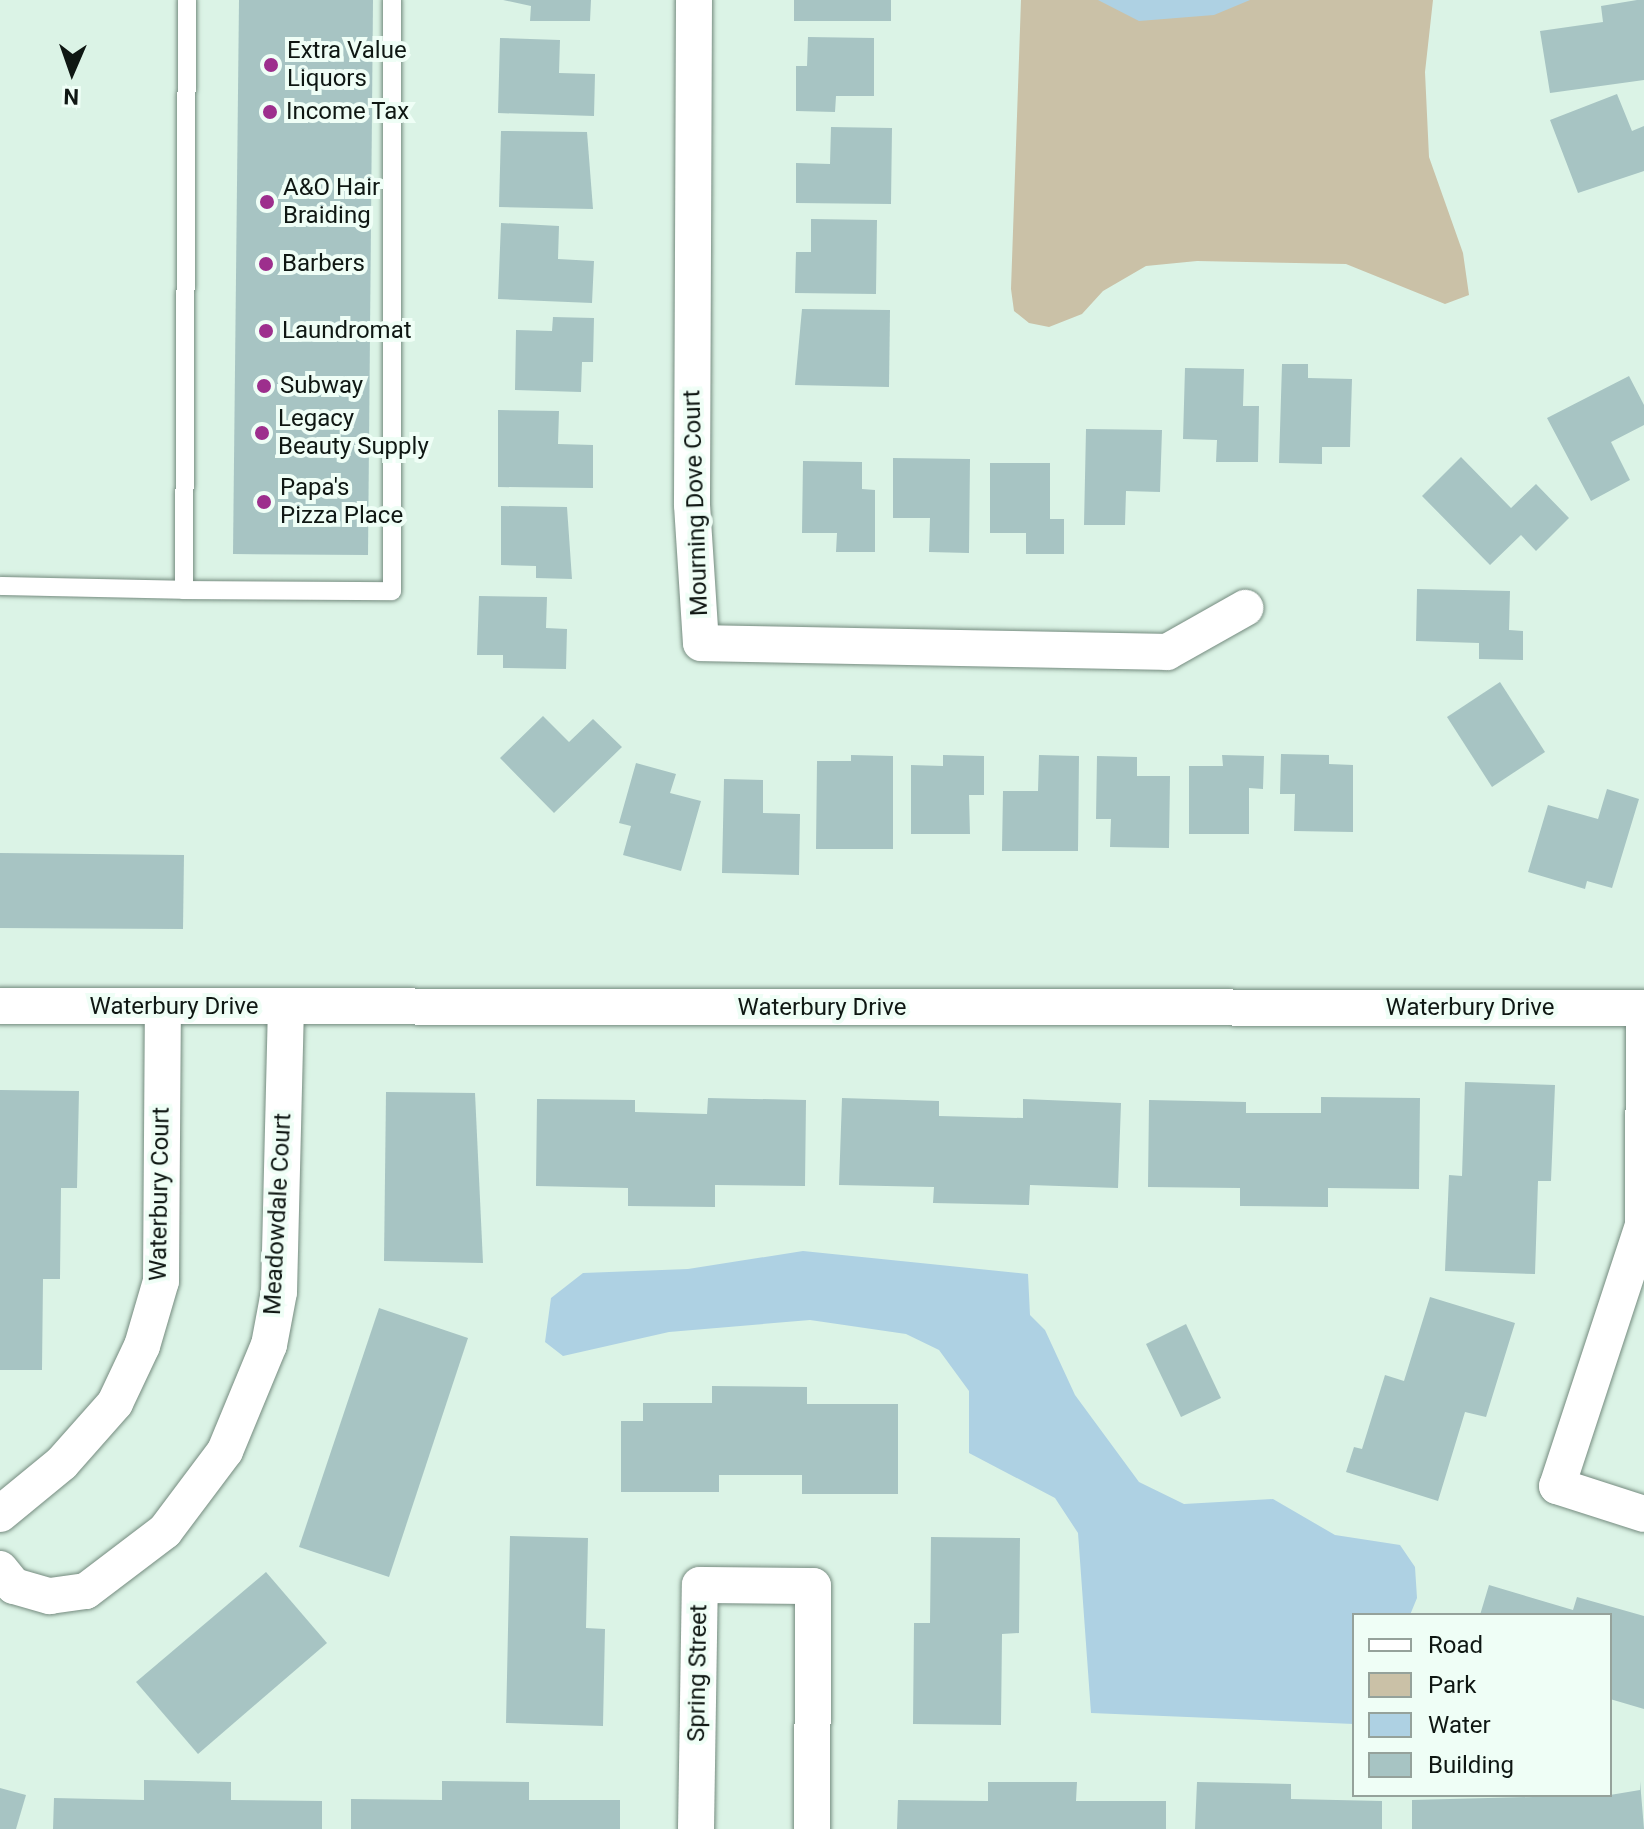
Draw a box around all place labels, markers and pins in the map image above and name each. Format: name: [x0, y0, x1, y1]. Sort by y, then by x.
place label: Extra Value Liquors: [287, 37, 407, 93]
marker: Extra Value Liquors: [262, 56, 280, 74]
place label: Income Tax: [286, 98, 410, 126]
marker: Income Tax: [261, 103, 279, 121]
place label: A&O Hair Braiding: [283, 174, 380, 230]
marker: A&O Hair Braiding: [258, 193, 276, 211]
place label: Barbers: [282, 250, 365, 278]
marker: Barbers: [257, 255, 275, 273]
place label: Laundromat: [282, 317, 412, 345]
marker: Laundromat: [257, 322, 275, 340]
place label: Subway: [280, 372, 363, 400]
marker: Subway: [255, 377, 273, 395]
place label: Legacy Beauty Supply: [278, 405, 429, 461]
marker: Legacy Beauty Supply: [253, 424, 271, 442]
place label: Papa's Pizza Place: [280, 474, 403, 530]
marker: Papa's Pizza Place: [255, 493, 273, 511]

